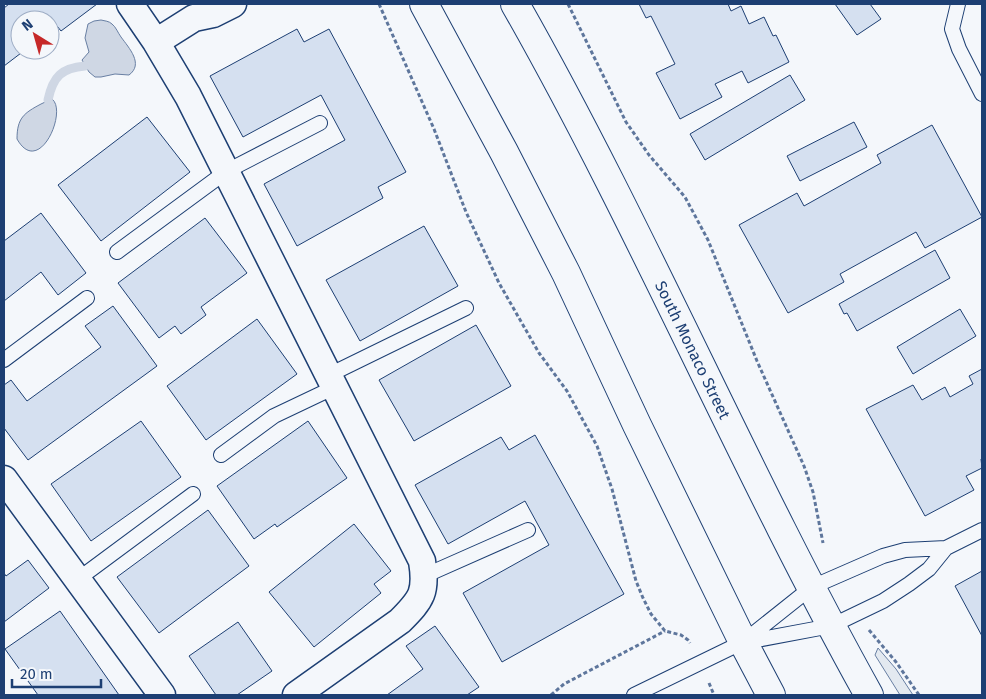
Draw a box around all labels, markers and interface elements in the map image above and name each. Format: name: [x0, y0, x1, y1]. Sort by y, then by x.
north arrow: [10, 10, 60, 60]
text: N: [19, 15, 36, 35]
street label: South Monaco Street: [651, 278, 734, 422]
scale bar: [12, 656, 101, 688]
text: 20 m: [20, 665, 53, 683]

